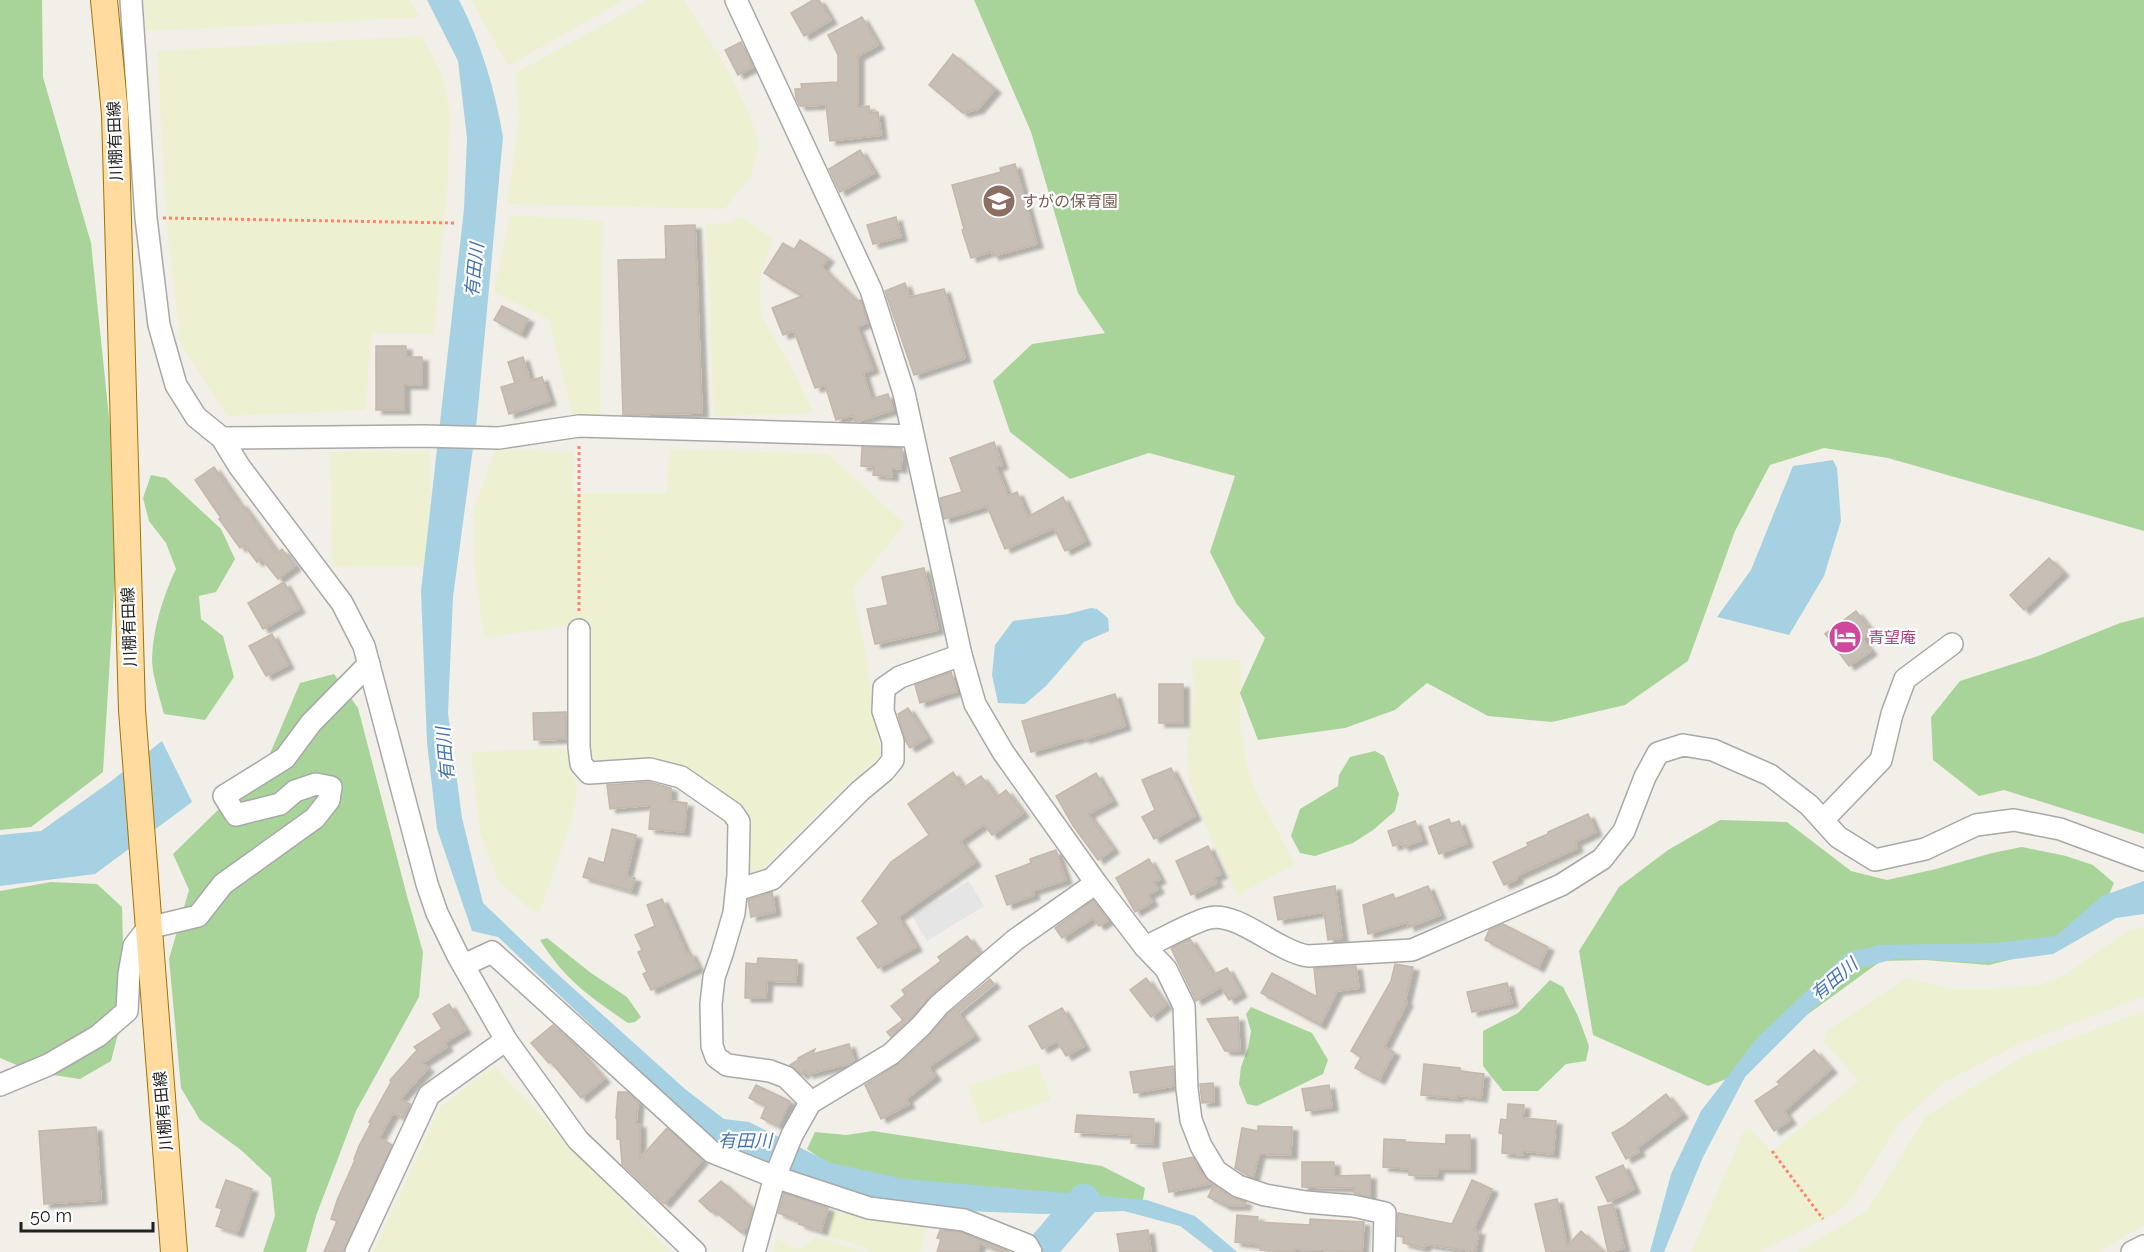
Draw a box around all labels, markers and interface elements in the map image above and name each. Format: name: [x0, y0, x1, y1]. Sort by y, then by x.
street label: 川棚有田線: [104, 101, 126, 181]
school or university icon: すがの保育園: [981, 183, 1017, 219]
place label: すがの保育園: [1022, 192, 1118, 211]
water label: 有田川: [461, 240, 487, 298]
street label: 川棚有田線: [118, 587, 140, 667]
hotel icon: 青望庵: [1827, 619, 1863, 655]
place label: 青望庵: [1868, 628, 1916, 647]
water label: 有田川: [432, 724, 458, 782]
water label: 有田川: [1807, 952, 1863, 1004]
street label: 川棚有田線: [150, 1070, 176, 1152]
water label: 有田川: [718, 1130, 774, 1151]
scale bar: [21, 1195, 153, 1233]
text: 50 m: [30, 1205, 72, 1226]

